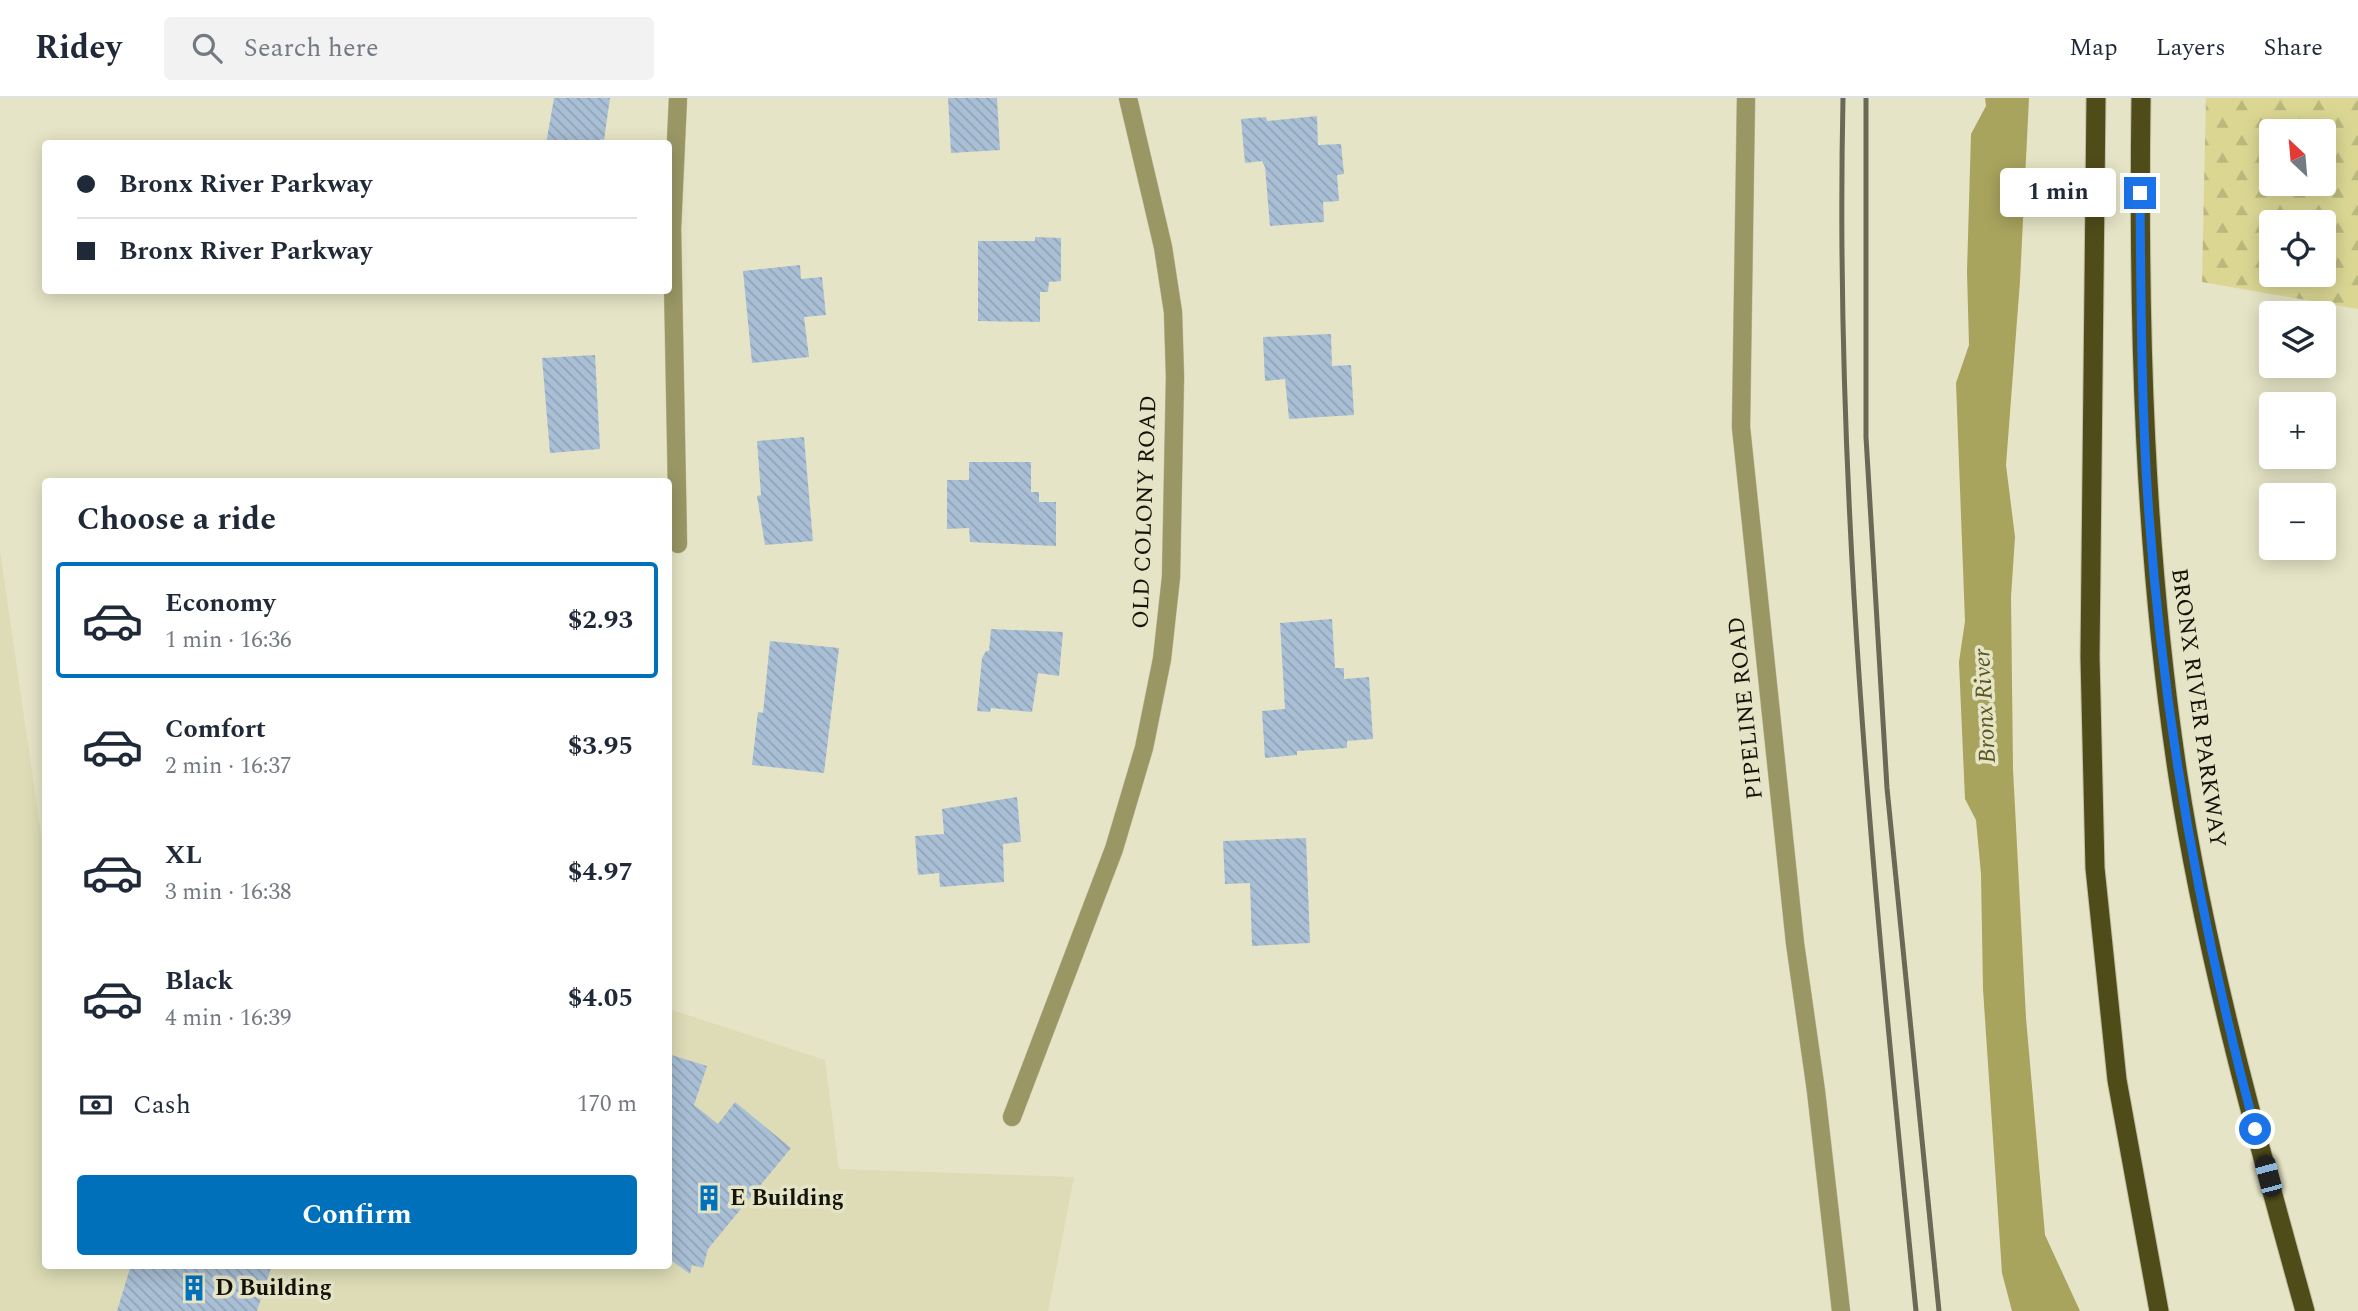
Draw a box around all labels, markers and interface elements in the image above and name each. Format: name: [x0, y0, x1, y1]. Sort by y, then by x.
search box: [164, 17, 654, 80]
text: Ridey: [35, 23, 122, 73]
text: Search here: [244, 28, 379, 68]
icon: search: [188, 29, 226, 67]
text: Map: [2069, 30, 2118, 66]
text: Layers: [2156, 30, 2226, 66]
text: Share: [2264, 30, 2323, 66]
north arrow: [2259, 119, 2336, 196]
map controls: [2259, 119, 2336, 560]
text: Bronx River Parkway: [119, 164, 372, 204]
callout: 1 min: [2000, 168, 2116, 217]
text: 1 min: [2027, 175, 2089, 210]
route end: [2124, 177, 2156, 209]
button: locate: [2259, 210, 2336, 287]
text: Bronx River Parkway: [119, 231, 372, 271]
button: layers: [2259, 301, 2336, 378]
button: +: [2259, 392, 2336, 469]
street label: OLD COLONY ROAD: [1123, 395, 1167, 629]
button: −: [2259, 483, 2336, 560]
text: Choose a ride: [77, 495, 276, 544]
street label: BRONX RIVER PARKWAY: [2161, 566, 2235, 850]
text: Economy: [165, 583, 275, 623]
icon: car: [81, 589, 144, 652]
text: $2.93: [568, 600, 633, 640]
street label: PIPELINE ROAD: [1719, 615, 1773, 801]
text: 1 min · 16:36: [165, 623, 292, 658]
water label: Bronx River: [1964, 647, 2006, 764]
text: Comfort: [165, 709, 266, 749]
icon: car: [81, 715, 144, 778]
text: $3.95: [568, 726, 633, 766]
text: 2 min · 16:37: [165, 749, 292, 784]
text: XL: [165, 835, 202, 875]
icon: car: [81, 841, 144, 904]
text: $4.97: [568, 852, 633, 892]
text: 3 min · 16:38: [165, 875, 292, 910]
text: Black: [165, 961, 233, 1001]
icon: car: [81, 967, 144, 1030]
text: $4.05: [568, 978, 633, 1018]
text: 4 min · 16:39: [165, 1001, 292, 1036]
text: Cash: [133, 1085, 191, 1125]
icon: cash: [77, 1086, 115, 1124]
text: 170 m: [577, 1087, 637, 1122]
route start: [2239, 1113, 2271, 1145]
car: [2253, 1153, 2284, 1199]
button: Confirm: [77, 1175, 637, 1255]
place label: E Building: [730, 1181, 844, 1216]
building icon: E Building: [694, 1183, 724, 1213]
place label: D Building: [215, 1271, 332, 1306]
building icon: D Building: [179, 1273, 209, 1303]

